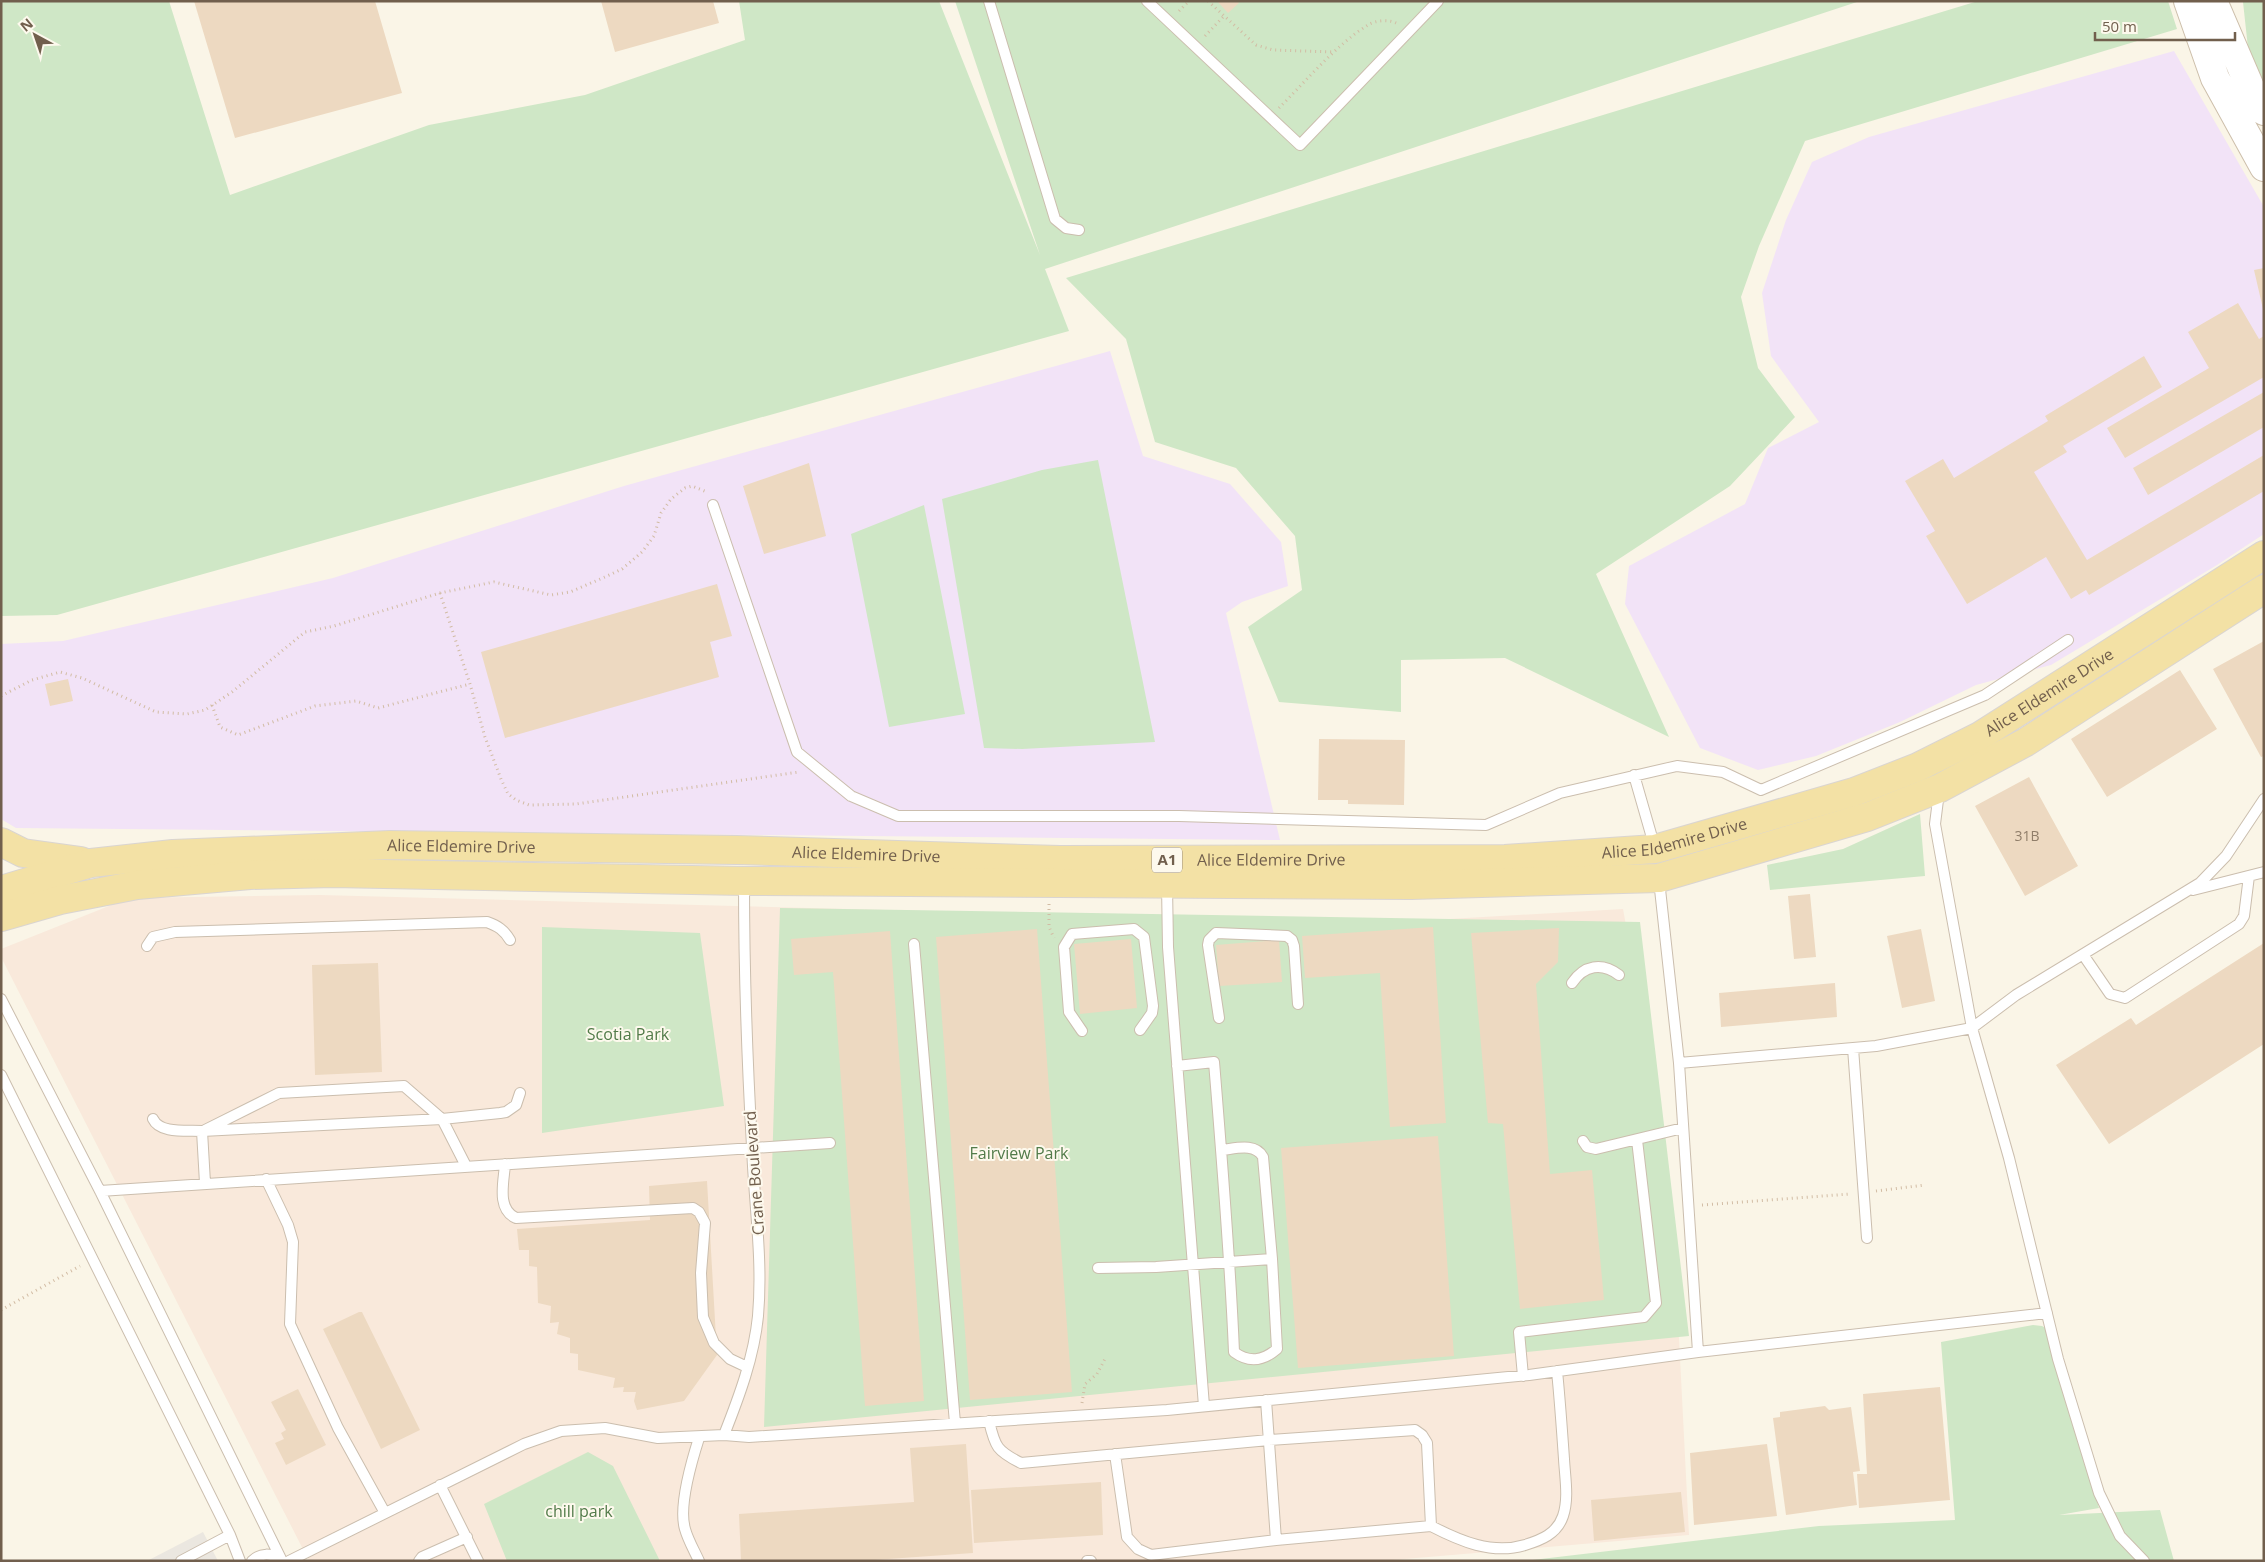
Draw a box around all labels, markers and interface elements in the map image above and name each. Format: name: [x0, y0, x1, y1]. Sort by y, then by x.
north arrow: [10, 10, 60, 60]
scale bar: [2095, 10, 2235, 42]
text: N: [16, 14, 37, 36]
text: 50 m: [2102, 16, 2137, 36]
street label: Alice Eldemire Drive: [1980, 643, 2118, 741]
street label: Alice Eldemire Drive: [1601, 812, 1749, 864]
house number: 31B: [2014, 826, 2040, 845]
street label: Alice Eldemire Drive: [387, 834, 536, 858]
street label: Alice Eldemire Drive: [792, 841, 941, 867]
road number: A1: [1152, 848, 1182, 872]
street label: Alice Eldemire Drive: [1197, 848, 1345, 871]
park label: Scotia Park: [587, 1023, 670, 1045]
street label: Crane Boulevard: [739, 1110, 769, 1236]
park label: Fairview Park: [970, 1142, 1069, 1164]
park label: chill park: [545, 1500, 613, 1522]

